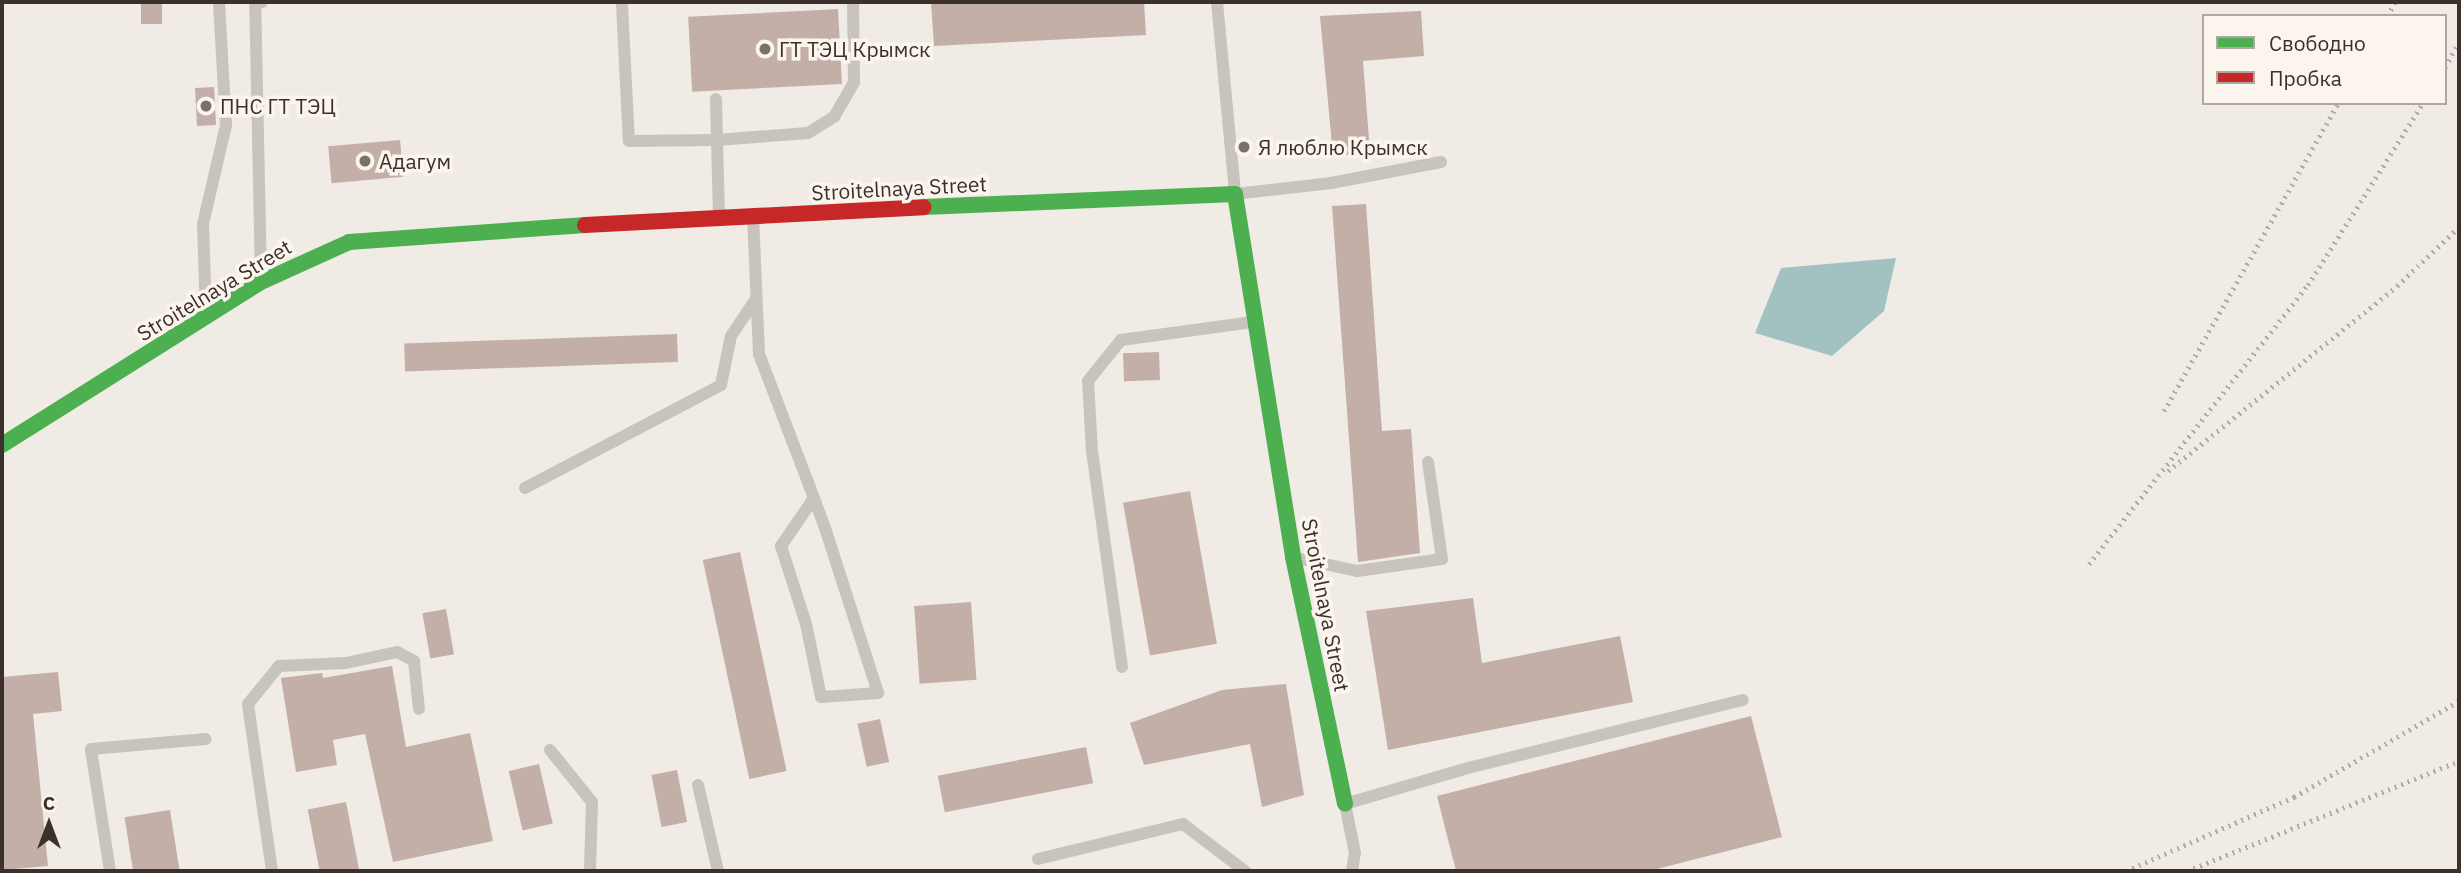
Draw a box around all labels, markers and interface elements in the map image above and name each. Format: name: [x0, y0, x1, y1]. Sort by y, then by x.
legend: [2202, 14, 2447, 105]
text: Свободно: [2269, 29, 2366, 57]
place label: ГТ ТЭЦ Крымск: [779, 36, 930, 62]
marker: ГТ ТЭЦ Крымск: [757, 41, 773, 57]
text: Пробка: [2269, 64, 2342, 92]
place label: ПНС ГТ ТЭЦ: [220, 93, 336, 119]
marker: ПНС ГТ ТЭЦ: [198, 98, 214, 114]
place label: Я люблю Крымск: [1258, 134, 1428, 160]
marker: Я люблю Крымск: [1236, 139, 1252, 155]
place label: Адагум: [379, 148, 451, 174]
marker: Адагум: [357, 153, 373, 169]
street label: Stroitelnaya Street: [811, 171, 987, 205]
street label: Stroitelnaya Street: [132, 234, 296, 346]
street label: Stroitelnaya Street: [1297, 516, 1355, 694]
north arrow: [14, 789, 84, 859]
text: С: [43, 791, 55, 815]

